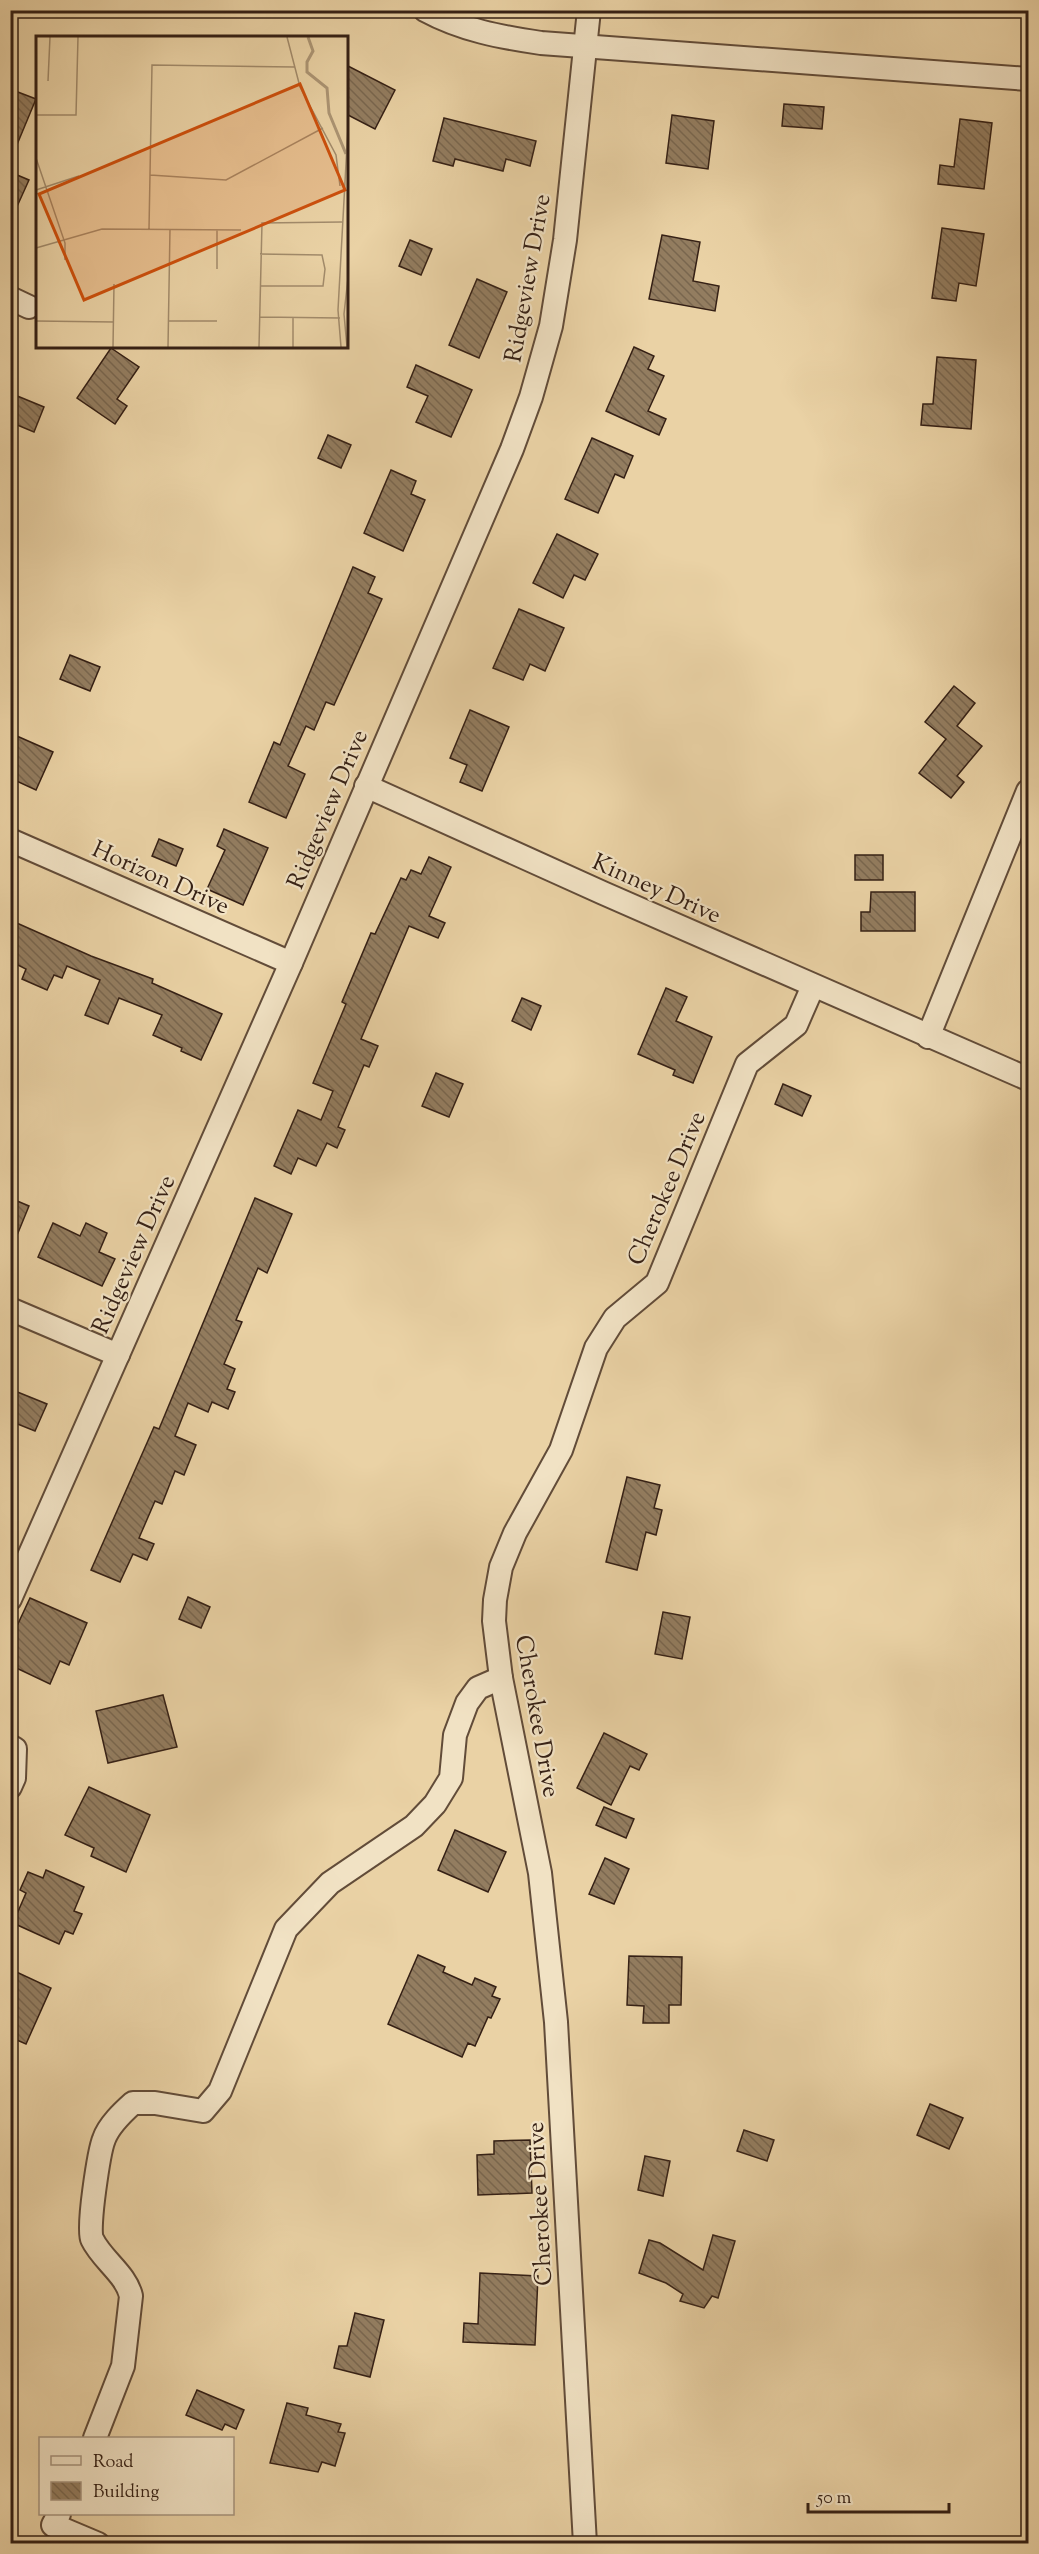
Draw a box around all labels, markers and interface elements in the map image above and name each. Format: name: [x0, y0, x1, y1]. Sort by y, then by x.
inset map: [36, 36, 348, 348]
street label: Ridgeview Drive: [497, 191, 561, 365]
street label: Ridgeview Drive: [280, 725, 378, 895]
street label: Horizon Drive: [86, 833, 234, 924]
street label: Kinney Drive: [586, 846, 726, 933]
street label: Cherokee Drive: [620, 1107, 716, 1271]
street label: Ridgeview Drive: [85, 1170, 185, 1340]
street label: Cherokee Drive: [505, 1633, 567, 1800]
street label: Cherokee Drive: [520, 2121, 562, 2287]
legend: [39, 2437, 234, 2515]
text: Road: [93, 2450, 133, 2476]
scale bar: [808, 2476, 949, 2514]
text: Building: [93, 2480, 159, 2506]
text: 50 m: [816, 2486, 852, 2512]

